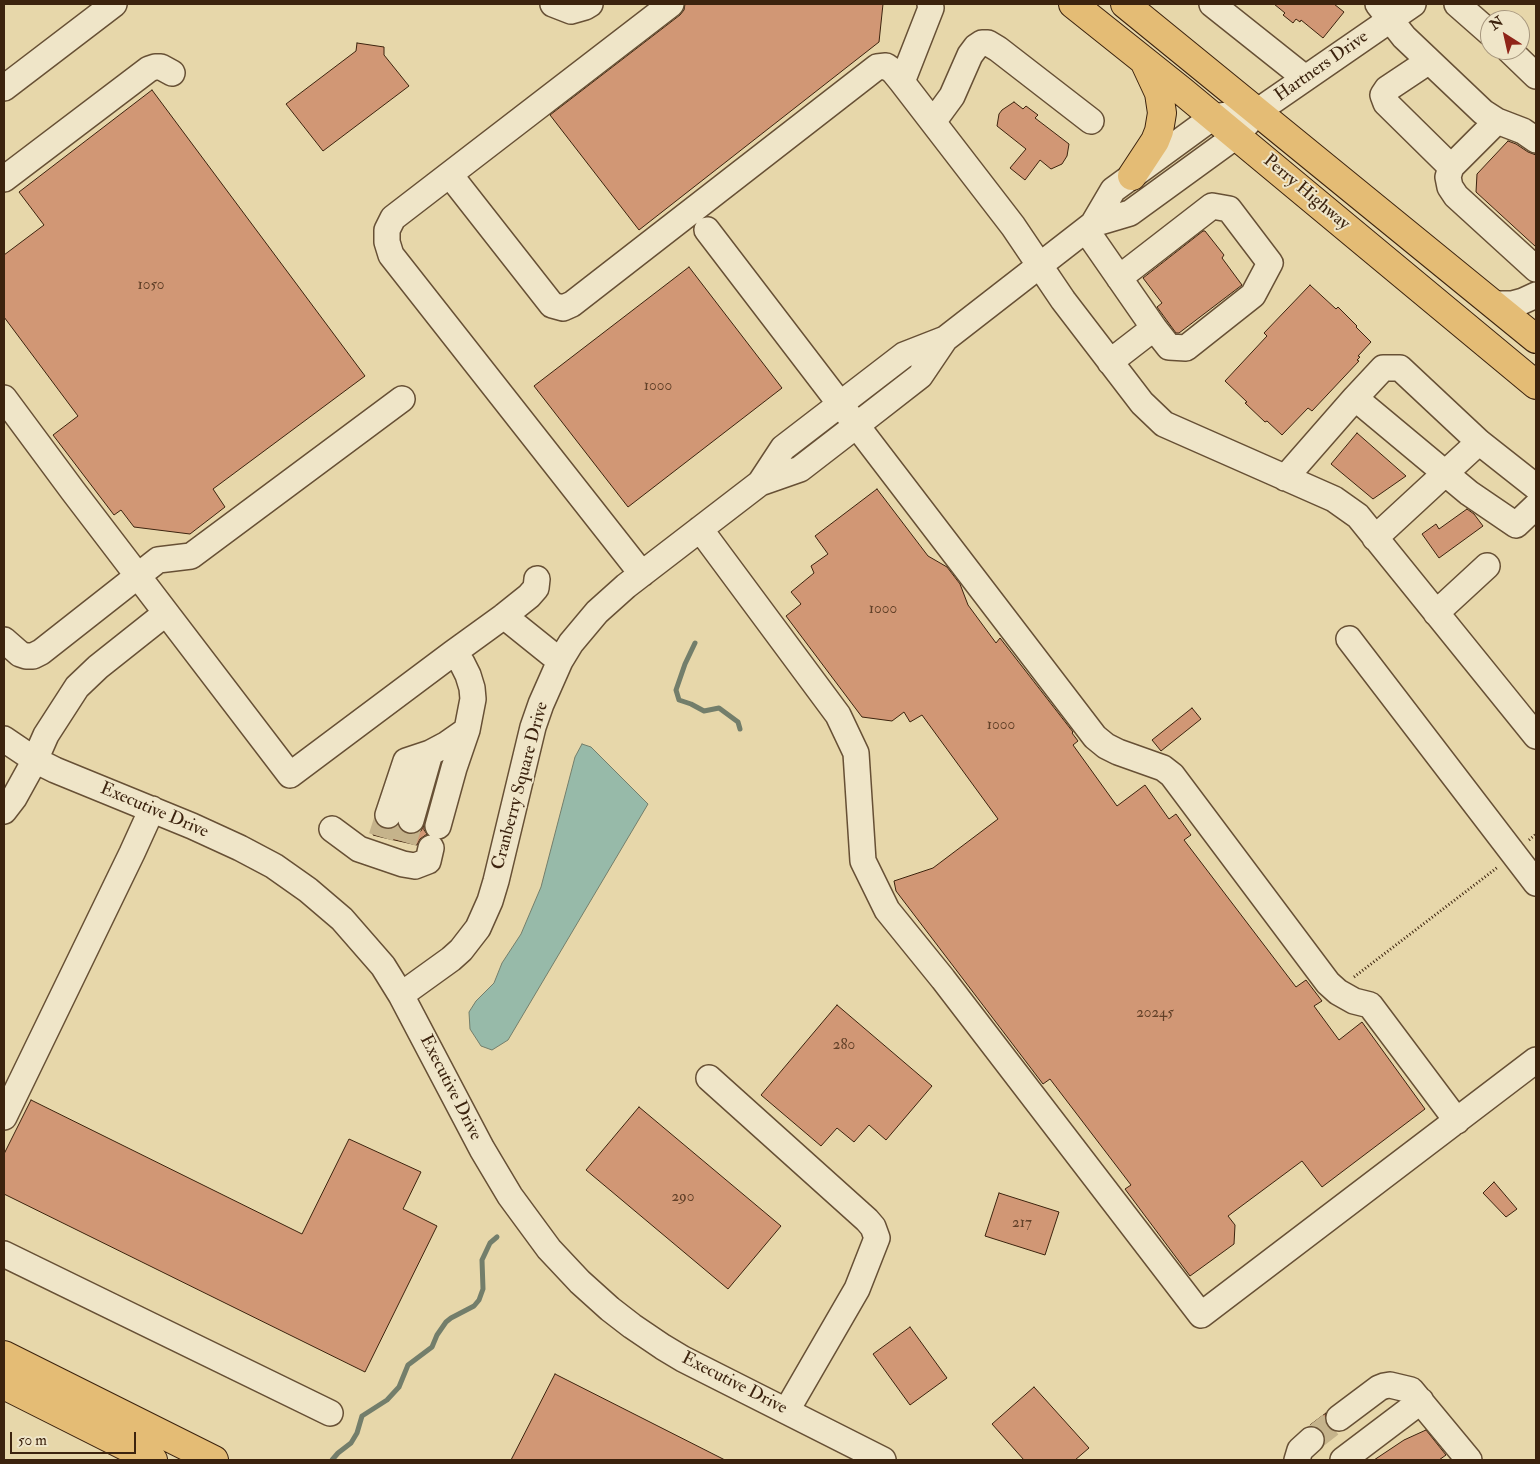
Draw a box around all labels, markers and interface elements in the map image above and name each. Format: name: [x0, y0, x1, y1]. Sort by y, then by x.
north arrow: [1480, 10, 1530, 60]
text: N: [1487, 13, 1507, 34]
street label: Hartners Drive: [1271, 27, 1373, 107]
street label: Perry Highway: [1258, 150, 1354, 236]
house number: 1050: [137, 277, 165, 295]
house number: 1000: [644, 378, 672, 396]
house number: 1000: [869, 601, 897, 619]
street label: Cranberry Square Drive: [488, 700, 554, 872]
house number: 1000: [987, 717, 1015, 735]
street label: Executive Drive: [97, 778, 211, 844]
house number: 20245: [1136, 1005, 1174, 1023]
street label: Executive Drive: [414, 1032, 486, 1144]
house number: 280: [833, 1037, 855, 1055]
house number: 290: [672, 1189, 694, 1207]
house number: 217: [1012, 1215, 1032, 1233]
street label: Executive Drive: [678, 1348, 790, 1420]
scale bar: [12, 1422, 139, 1454]
text: 50 m: [18, 1431, 47, 1450]

